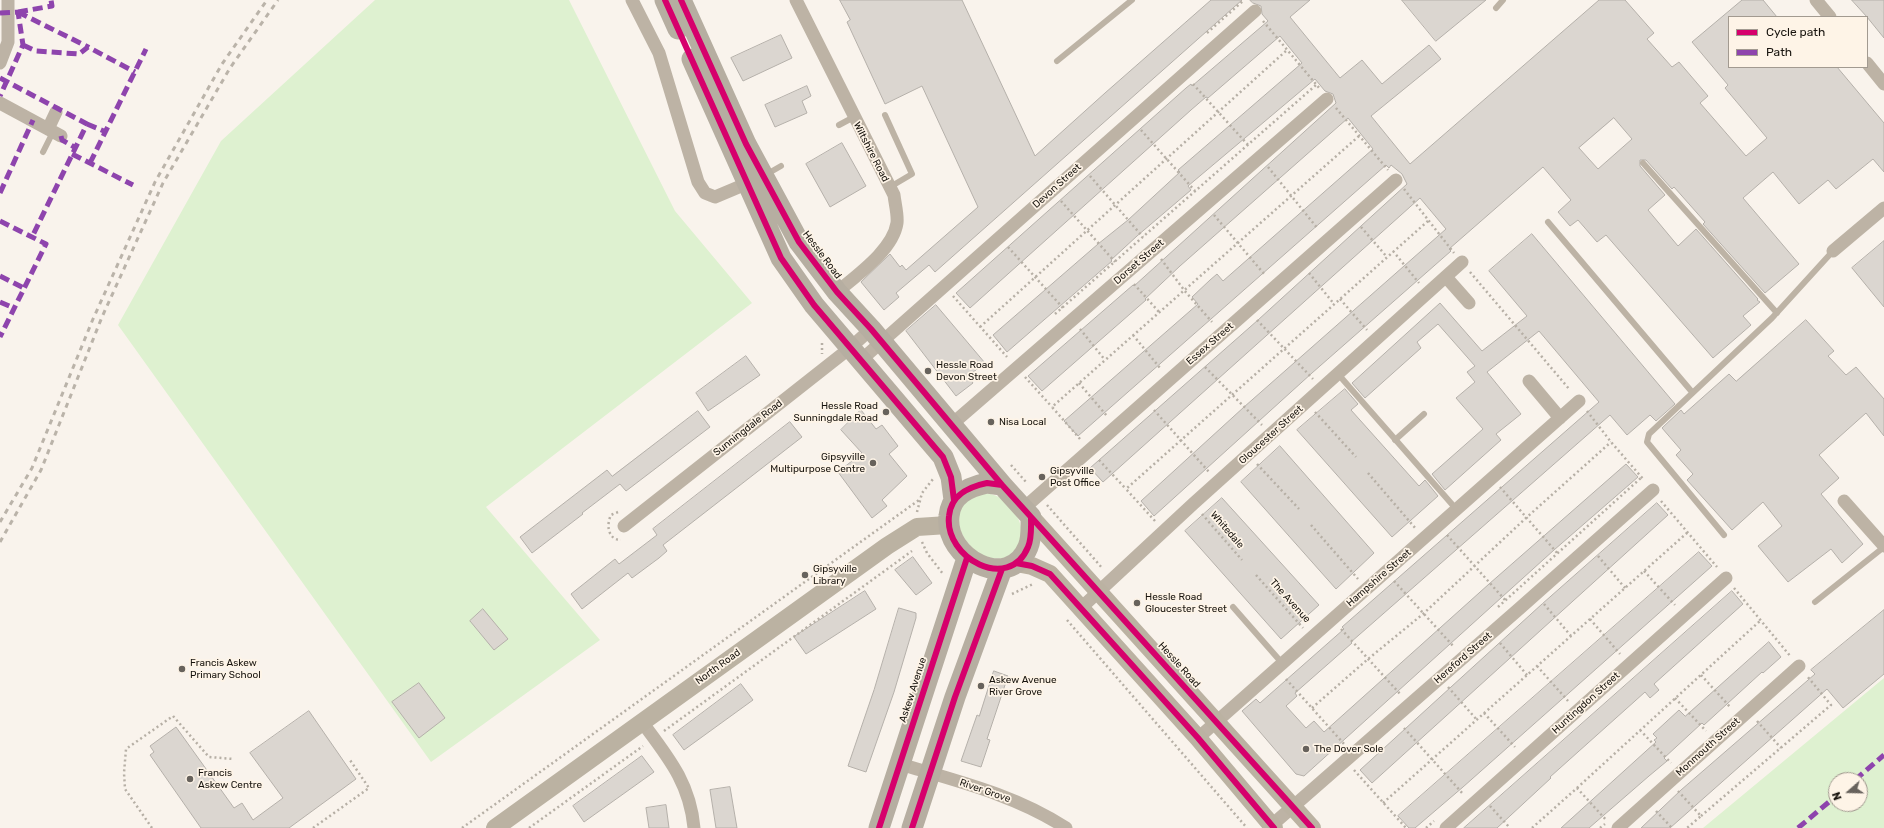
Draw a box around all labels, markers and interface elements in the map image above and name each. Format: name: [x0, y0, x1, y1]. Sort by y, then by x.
legend: [1728, 16, 1868, 68]
text: Cycle path: [1766, 25, 1825, 39]
text: Path: [1766, 45, 1792, 59]
street label: Wiltshire Road: [851, 120, 891, 184]
street label: Devon Street: [1030, 161, 1084, 211]
street label: Hessle Road: [800, 229, 844, 281]
street label: Dorset Street: [1112, 237, 1166, 287]
street label: Essex Street: [1184, 320, 1236, 368]
place label: Hessle Road Devon Street: [936, 359, 997, 382]
marker: Hessle Road Devon Street: [923, 366, 933, 376]
street label: Sunningdale Road: [711, 397, 785, 459]
place label: Hessle Road Sunningdale Road: [794, 400, 878, 424]
street label: Gloucester Street: [1237, 403, 1305, 467]
marker: Hessle Road Sunningdale Road: [881, 407, 891, 417]
place label: Nisa Local: [999, 416, 1046, 428]
marker: Nisa Local: [986, 417, 996, 427]
place label: Gipsyville Multipurpose Centre: [770, 451, 865, 474]
marker: Gipsyville Multipurpose Centre: [868, 458, 878, 468]
place label: Gipsyville Post Office: [1050, 465, 1100, 488]
marker: Gipsyville Post Office: [1037, 472, 1047, 482]
street label: Whitedale: [1208, 509, 1246, 551]
street label: Hampshire Street: [1344, 547, 1414, 609]
place label: Gipsyville Library: [813, 563, 857, 586]
marker: Gipsyville Library: [800, 570, 810, 580]
street label: The Avenue: [1267, 577, 1313, 625]
place label: Hessle Road Gloucester Street: [1145, 591, 1227, 614]
marker: Hessle Road Gloucester Street: [1132, 598, 1142, 608]
street label: Hereford Street: [1432, 630, 1494, 686]
street label: Hessle Road: [1155, 640, 1203, 690]
street label: North Road: [693, 647, 743, 687]
street label: Askew Avenue: [897, 656, 929, 724]
place label: Francis Askew Primary School: [190, 657, 261, 680]
marker: Francis Askew Primary School: [177, 664, 187, 674]
street label: Huntingdon Street: [1550, 670, 1622, 736]
place label: Askew Avenue River Grove: [989, 674, 1057, 698]
marker: Askew Avenue River Grove: [976, 681, 986, 691]
street label: Monmouth Street: [1674, 715, 1742, 779]
place label: The Dover Sole: [1314, 743, 1383, 755]
marker: The Dover Sole: [1301, 744, 1311, 754]
place label: Francis Askew Centre: [198, 767, 262, 790]
north arrow: [1828, 772, 1868, 812]
marker: Francis Askew Centre: [185, 774, 195, 784]
street label: River Grove: [958, 777, 1012, 805]
text: N: [1830, 790, 1845, 802]

